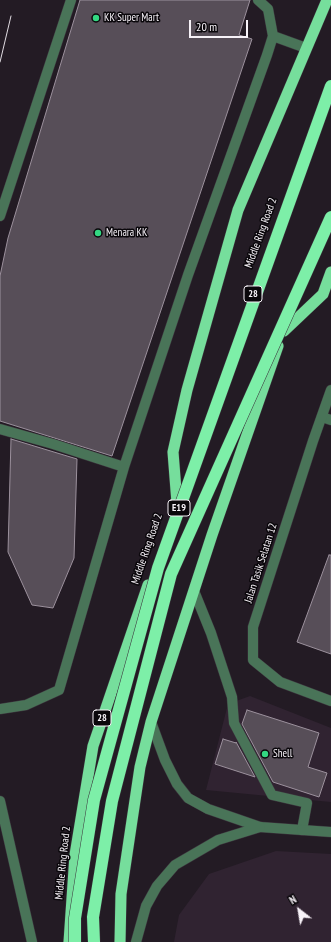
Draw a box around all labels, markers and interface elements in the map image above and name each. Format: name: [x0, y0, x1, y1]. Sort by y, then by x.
place label: KK Super Mart: [104, 11, 159, 25]
scale bar: [191, 12, 250, 38]
marker: KK Super Mart: [91, 13, 101, 23]
text: 20 m: [196, 19, 217, 34]
street label: Middle Ring Road 2: [242, 196, 280, 270]
place label: Menara KK: [106, 226, 147, 240]
marker: Menara KK: [93, 228, 103, 238]
road number: 28: [244, 286, 262, 302]
road number: E19: [168, 500, 190, 516]
street label: Middle Ring Road 2: [129, 512, 165, 586]
street label: Jalan Tasik Selatan 12: [242, 522, 280, 604]
road number: 28: [93, 710, 111, 726]
place label: Shell: [273, 747, 292, 761]
marker: Shell: [260, 749, 270, 759]
street label: Middle Ring Road 2: [53, 826, 73, 900]
north arrow: [279, 890, 319, 930]
text: N: [287, 892, 299, 907]

